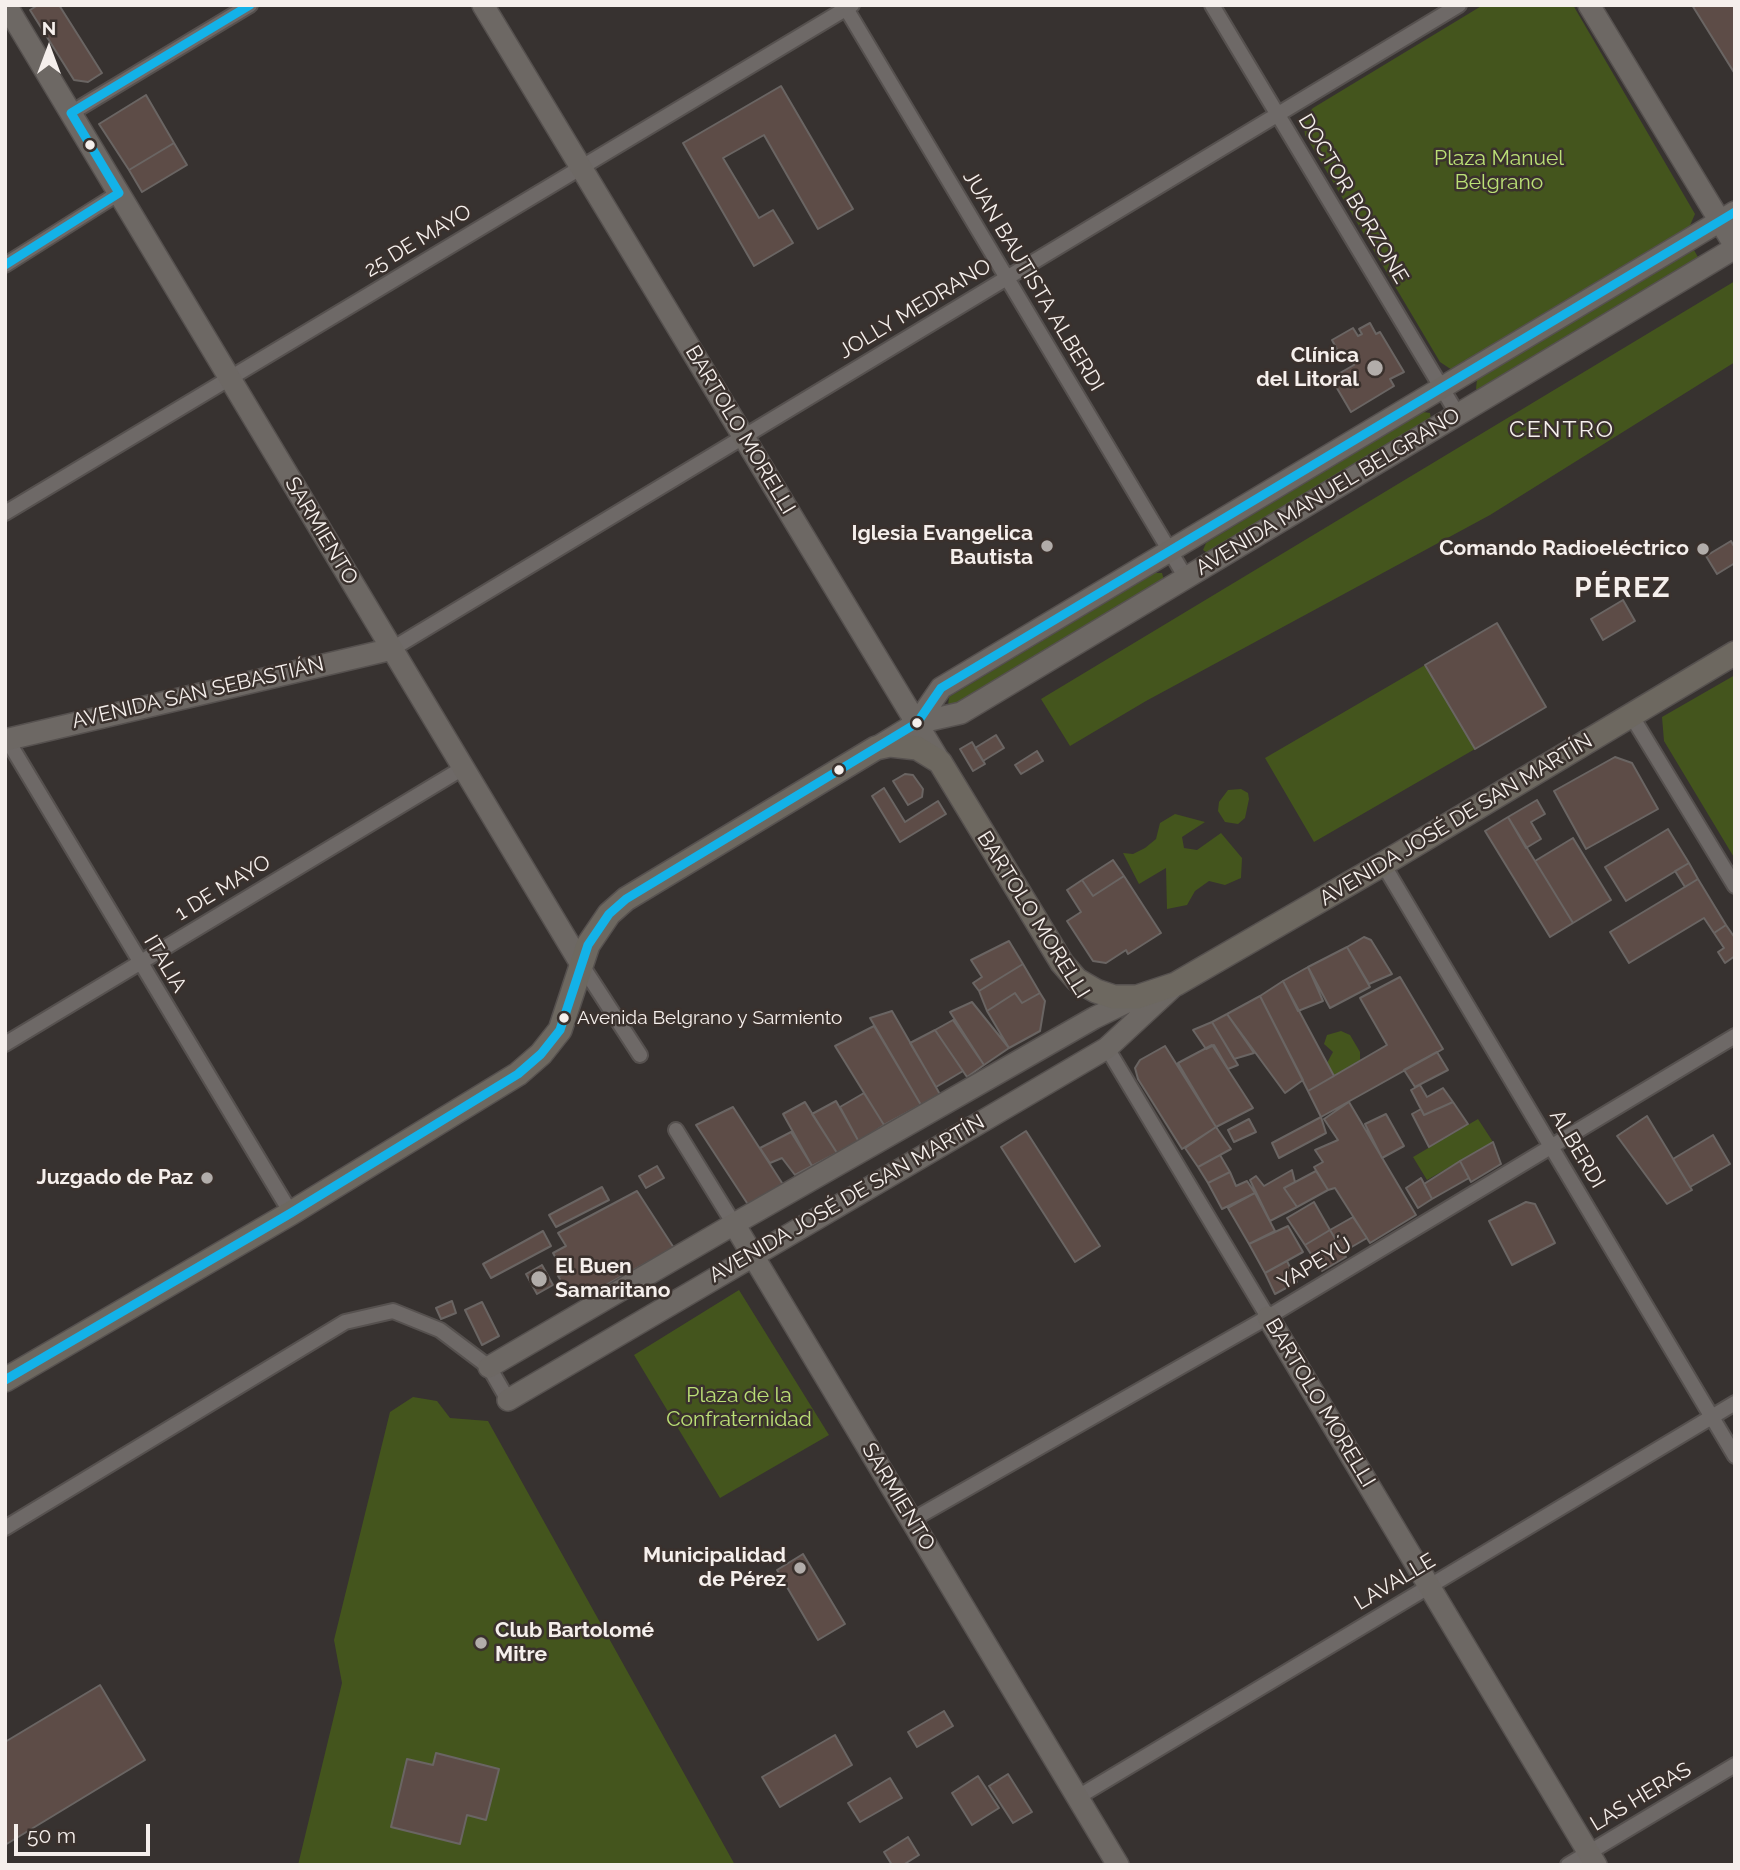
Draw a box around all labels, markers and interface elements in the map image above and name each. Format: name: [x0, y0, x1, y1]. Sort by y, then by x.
north arrow: [14, 14, 84, 84]
text: N: [42, 17, 56, 39]
street label: DOCTOR BORZONE: [1292, 110, 1414, 288]
unlabelled marker: [83, 138, 97, 152]
park label: Plaza Manuel Belgrano: [1434, 146, 1564, 196]
street label: JUAN BAUTISTA ALBERDI: [957, 166, 1109, 396]
street label: 25 DE MAYO: [360, 199, 476, 283]
street label: JOLLY MEDRANO: [834, 254, 996, 364]
street label: BARTOLO MORELLI: [680, 341, 800, 519]
place label: Clínica del Litoral: [1256, 343, 1359, 393]
marker: Clínica del Litoral: [1365, 358, 1385, 378]
street label: AVENIDA MANUEL BELGRANO: [1191, 403, 1465, 581]
district label: CENTRO: [1510, 416, 1614, 444]
street label: SARMIENTO: [279, 473, 363, 589]
place label: Iglesia Evangelica Bautista: [852, 521, 1033, 571]
place label: Comando Radioeléctrico: [1439, 536, 1689, 562]
marker: Iglesia Evangelica Bautista: [1039, 538, 1055, 554]
marker: Comando Radioeléctrico: [1695, 541, 1711, 557]
district label: PÉREZ: [1575, 572, 1671, 606]
street label: AVENIDA SAN SEBASTIÁN: [69, 652, 327, 734]
unlabelled marker: [910, 716, 924, 730]
street label: AVENIDA JOSÉ DE SAN MARTÍN: [1315, 728, 1597, 912]
unlabelled marker: [832, 763, 846, 777]
street label: BARTOLO MORELLI: [971, 827, 1095, 1003]
street label: 1 DE MAYO: [171, 850, 275, 926]
street label: ITALIA: [138, 931, 192, 997]
place label: Avenida Belgrano y Sarmiento: [577, 1007, 842, 1029]
marker: Avenida Belgrano y Sarmiento: [557, 1011, 571, 1025]
street label: ALBERDI: [1544, 1105, 1610, 1193]
street label: AVENIDA JOSÉ DE SAN MARTÍN: [705, 1110, 989, 1288]
place label: Juzgado de Paz: [36, 1165, 193, 1191]
marker: Juzgado de Paz: [199, 1170, 215, 1186]
street label: YAPEYÚ: [1274, 1232, 1356, 1296]
place label: El Buen Samaritano: [555, 1254, 670, 1304]
marker: El Buen Samaritano: [529, 1269, 549, 1289]
street label: BARTOLO MORELLI: [1260, 1314, 1380, 1492]
park label: Plaza de la Confraternidad: [666, 1383, 812, 1433]
street label: SARMIENTO: [856, 1439, 940, 1555]
place label: Municipalidad de Pérez: [643, 1543, 786, 1593]
street label: LAVALLE: [1350, 1548, 1440, 1616]
marker: Municipalidad de Pérez: [792, 1560, 808, 1576]
place label: Club Bartolomé Mitre: [495, 1618, 654, 1668]
marker: Club Bartolomé Mitre: [473, 1635, 489, 1651]
street label: LAS HERAS: [1586, 1757, 1696, 1837]
scale bar: [18, 1811, 154, 1855]
text: 50 m: [27, 1823, 76, 1848]

